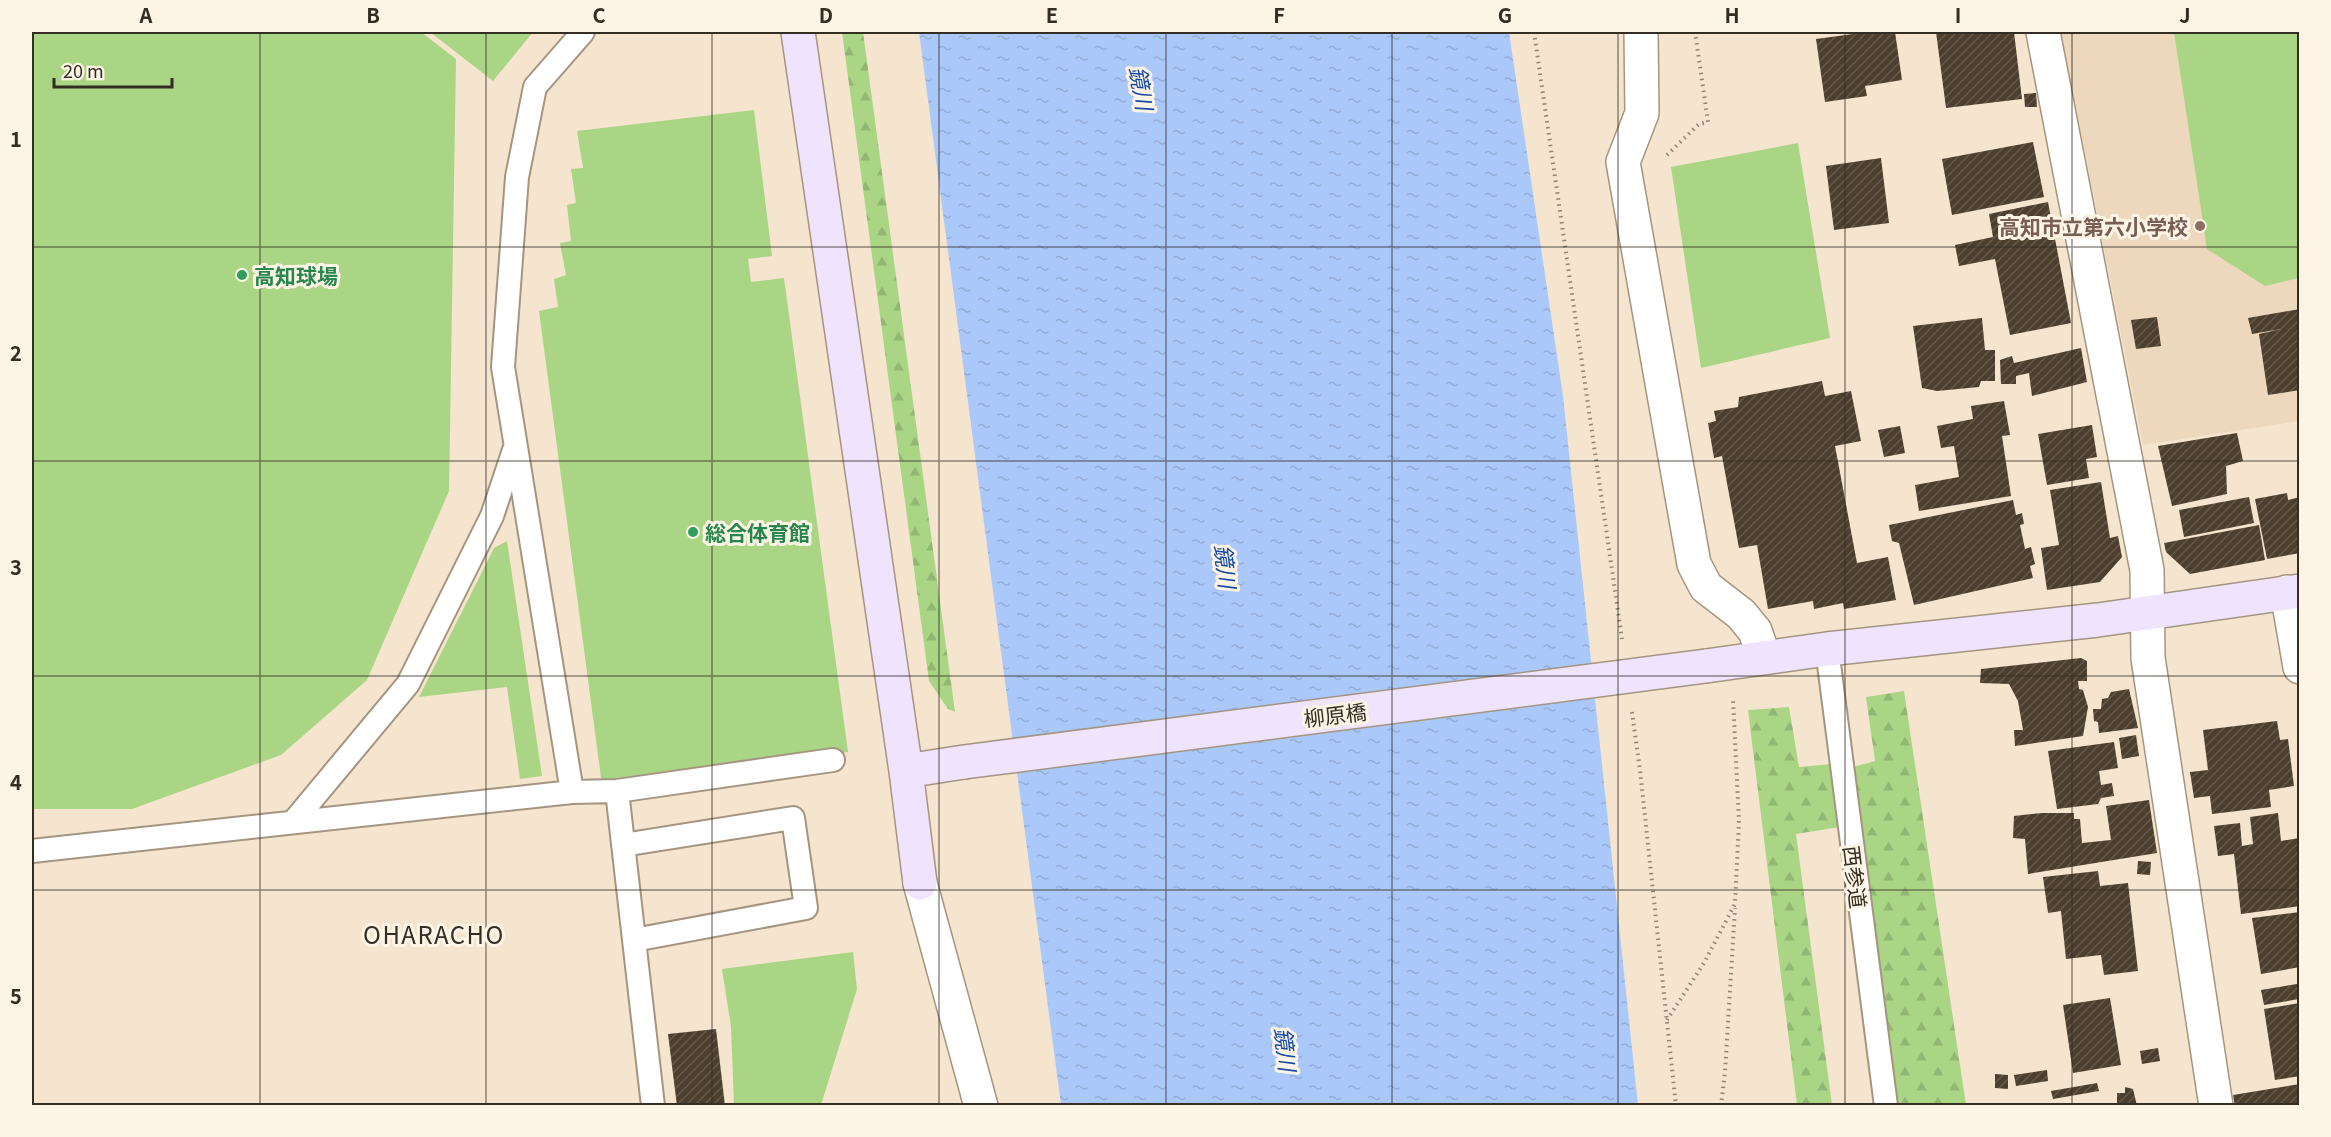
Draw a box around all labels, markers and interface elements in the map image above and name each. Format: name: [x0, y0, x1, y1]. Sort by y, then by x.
text: A: [139, 0, 153, 29]
text: B: [366, 0, 380, 29]
text: C: [592, 0, 606, 29]
text: D: [819, 0, 833, 29]
text: E: [1046, 0, 1058, 29]
text: F: [1273, 0, 1285, 29]
text: G: [1498, 0, 1512, 29]
text: H: [1724, 0, 1740, 29]
text: I: [1955, 0, 1961, 29]
text: J: [2179, 0, 2191, 29]
scale bar: [54, 51, 172, 89]
text: 20 m: [63, 57, 104, 83]
water label: 鏡川: [1123, 64, 1163, 114]
text: 1: [10, 124, 22, 153]
place label: 高知市立第六小学校: [1999, 211, 2188, 241]
marker: 高知市立第六小学校: [2193, 219, 2207, 233]
place label: 高知球場: [254, 260, 338, 290]
marker: 高知球場: [235, 268, 249, 282]
text: 2: [10, 338, 22, 367]
place label: 総合体育館: [705, 517, 810, 547]
marker: 総合体育館: [686, 525, 700, 539]
water label: 鏡川: [1208, 542, 1246, 592]
text: 3: [10, 552, 22, 581]
street label: 柳原橋: [1302, 695, 1368, 733]
text: 4: [10, 767, 22, 796]
street label: 西参道: [1837, 844, 1875, 910]
district label: OHARACHO: [363, 916, 505, 951]
text: 5: [10, 981, 22, 1010]
water label: 鏡川: [1268, 1025, 1306, 1075]

